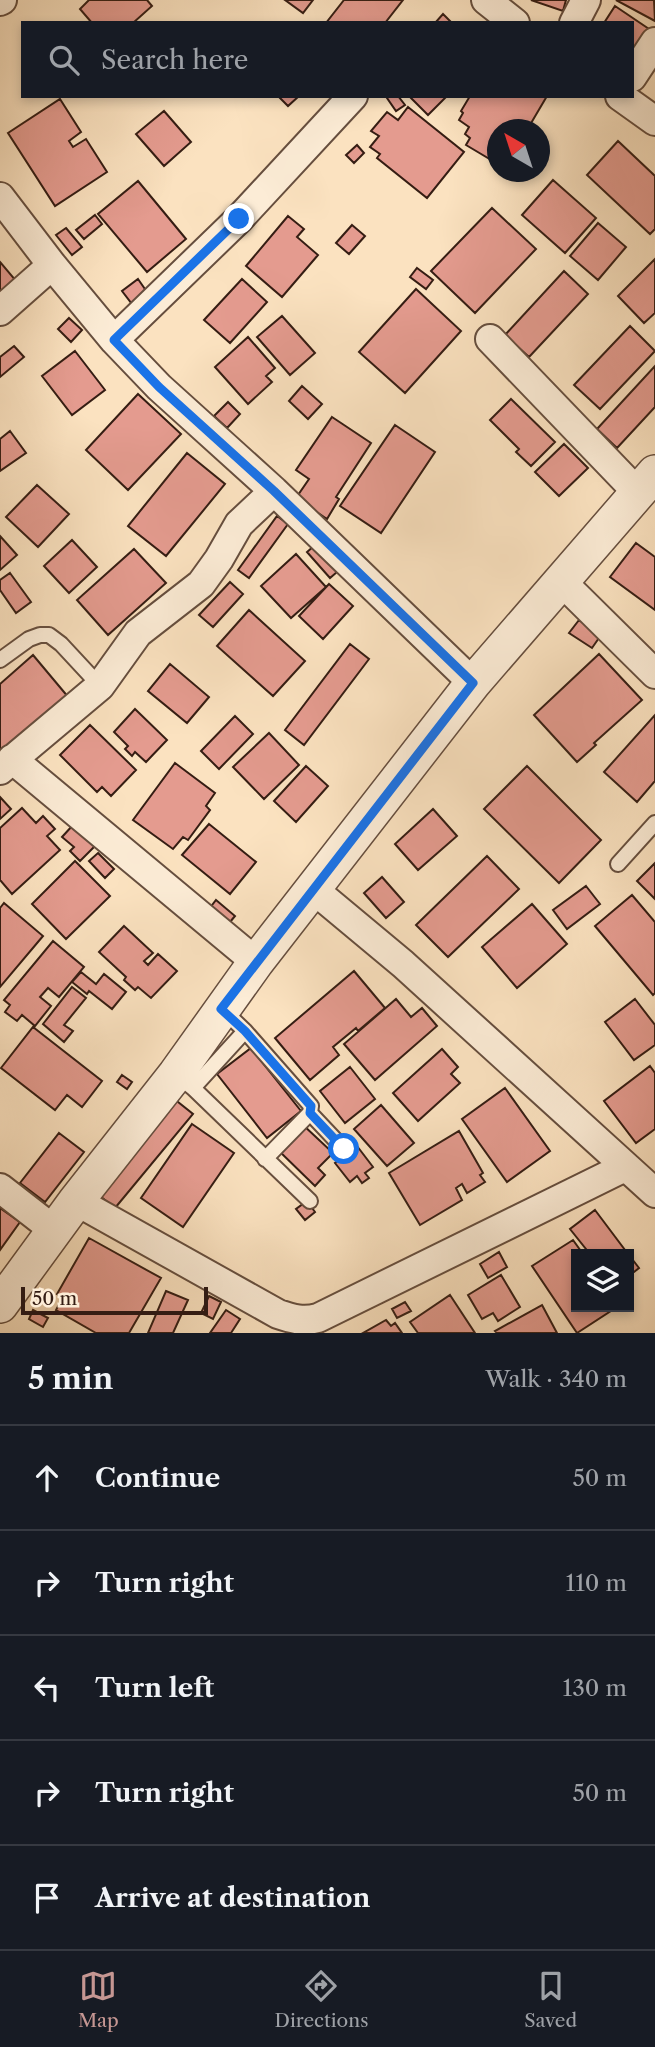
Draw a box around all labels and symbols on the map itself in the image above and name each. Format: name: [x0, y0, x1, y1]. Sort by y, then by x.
north arrow: [487, 119, 550, 182]
route end: [223, 203, 254, 234]
route start: [328, 1133, 359, 1164]
scale bar: [21, 1284, 208, 1316]

